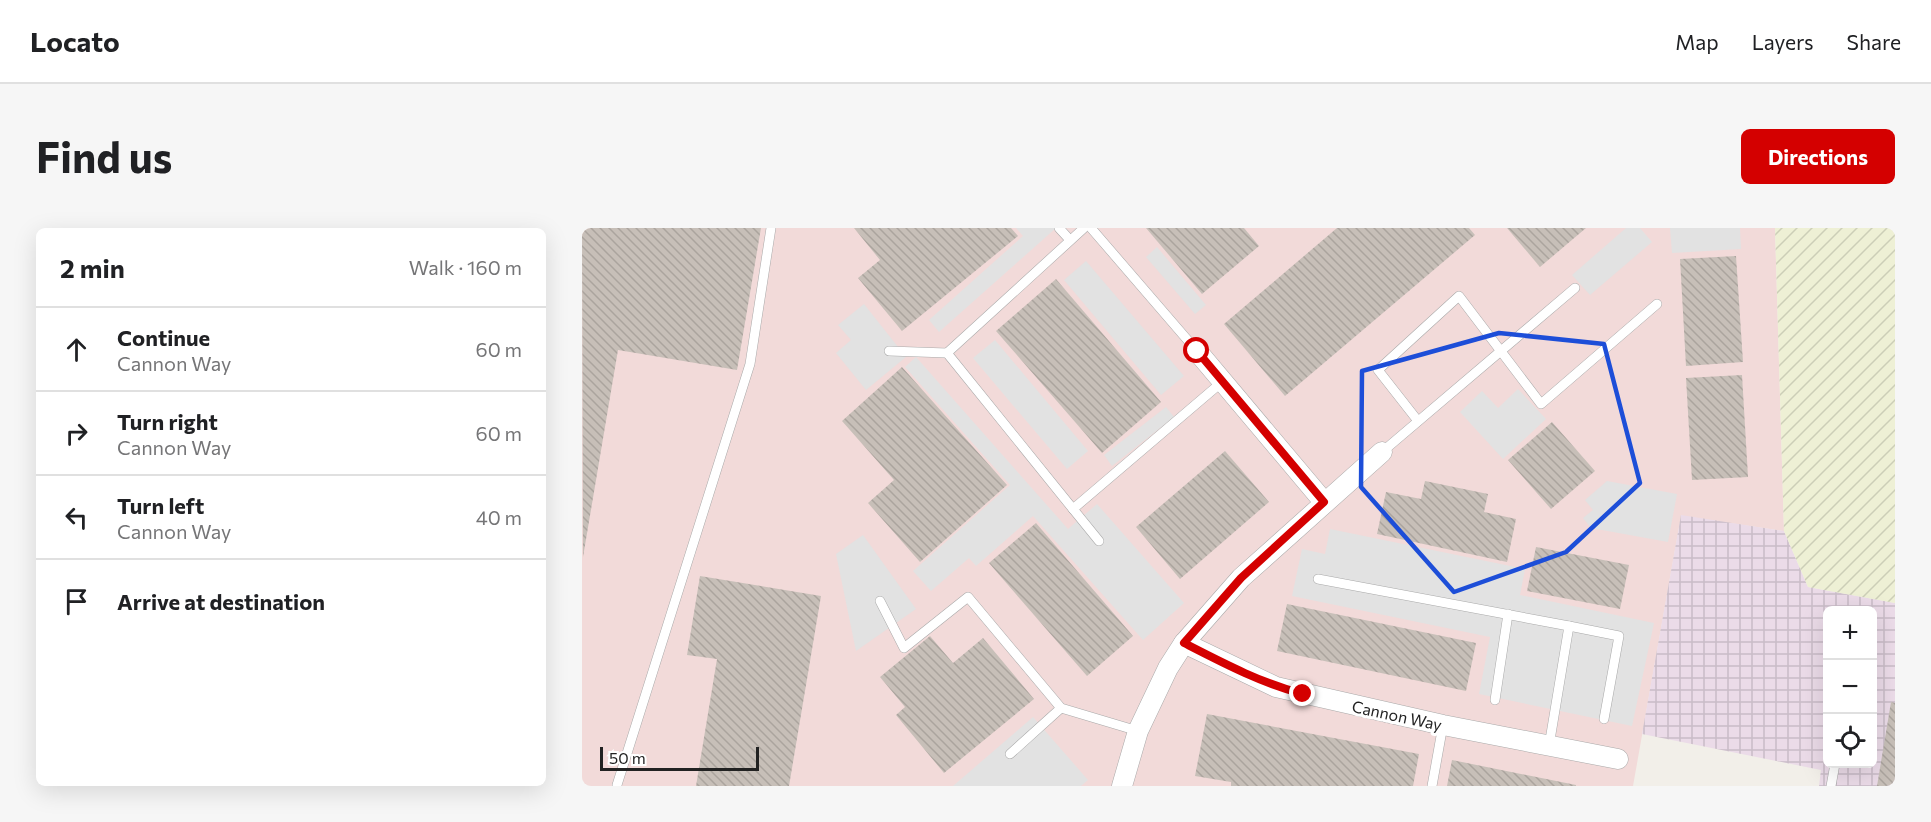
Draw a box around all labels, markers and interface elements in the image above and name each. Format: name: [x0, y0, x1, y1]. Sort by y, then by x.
text: Locato: [30, 24, 120, 58]
text: Map: [1675, 29, 1719, 54]
text: Layers: [1752, 29, 1814, 54]
text: Share: [1847, 29, 1901, 54]
button: Directions: [1741, 129, 1895, 184]
text: Find us: [36, 130, 172, 182]
text: 2 min: [60, 252, 125, 283]
text: Walk · 160 m: [409, 255, 522, 279]
text: Continue: [117, 324, 210, 351]
icon: ahead: [60, 333, 93, 366]
text: 60 m: [476, 337, 522, 361]
route start: [1183, 337, 1209, 363]
text: Cannon Way: [117, 351, 231, 375]
text: Turn right: [117, 408, 218, 435]
icon: right: [60, 417, 93, 450]
text: 60 m: [476, 421, 522, 445]
text: Cannon Way: [117, 435, 231, 459]
text: Turn left: [117, 492, 204, 519]
icon: left: [60, 501, 93, 534]
text: 40 m: [476, 505, 522, 529]
text: Cannon Way: [117, 519, 231, 543]
icon: arrive: [60, 585, 93, 618]
text: Arrive at destination: [117, 588, 325, 615]
map controls: [1823, 606, 1877, 768]
button: +: [1823, 606, 1877, 660]
button: −: [1823, 660, 1877, 714]
route end: [1289, 680, 1315, 706]
street label: Cannon Way: [1350, 696, 1444, 734]
button: locate: [1823, 714, 1877, 768]
scale bar: [600, 744, 759, 772]
text: 50 m: [609, 748, 646, 767]

